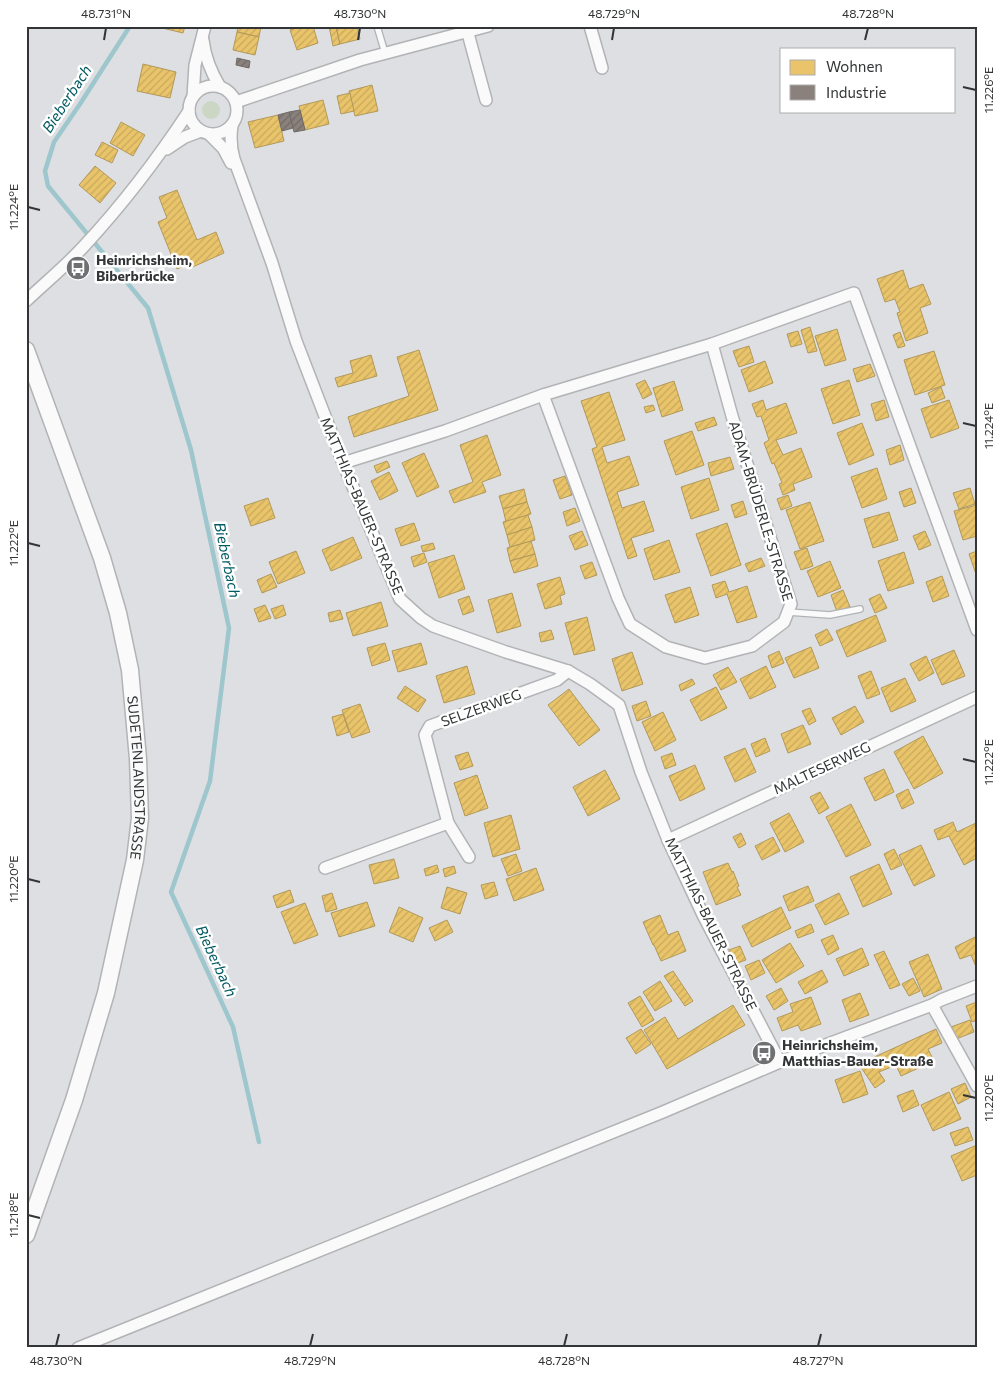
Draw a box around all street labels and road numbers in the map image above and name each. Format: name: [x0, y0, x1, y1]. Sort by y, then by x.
street label: MATTHIAS-BAUER-STRASSE: [317, 415, 408, 597]
street label: ADAM-BRÜDERLE-STRASSE: [726, 419, 797, 603]
street label: SELZERWEG: [438, 685, 523, 730]
street label: SUDETENLANDSTRASSE: [124, 695, 149, 861]
street label: MALTESERWEG: [770, 738, 873, 798]
street label: MATTHIAS-BAUER-STRASSE: [662, 834, 761, 1013]

